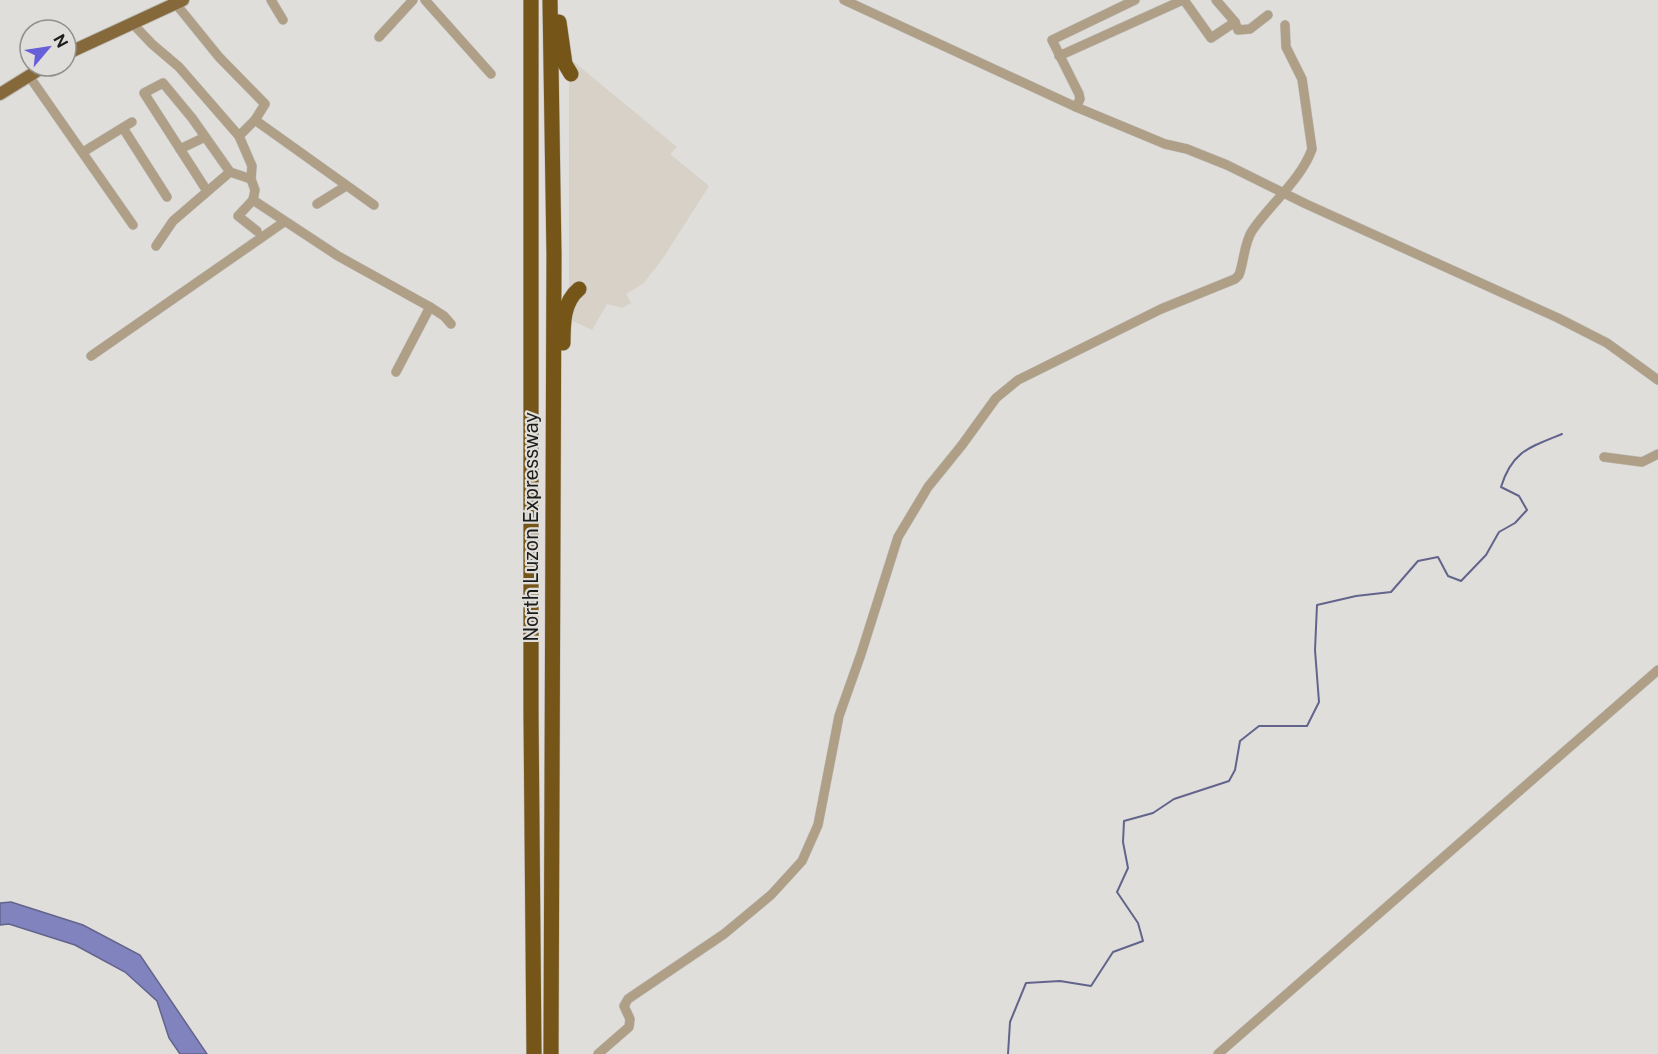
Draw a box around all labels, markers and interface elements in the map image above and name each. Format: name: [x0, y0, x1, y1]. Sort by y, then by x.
north arrow: [18, 18, 78, 78]
text: N: [49, 31, 72, 51]
street label: North Luzon Expressway: [519, 412, 543, 642]

